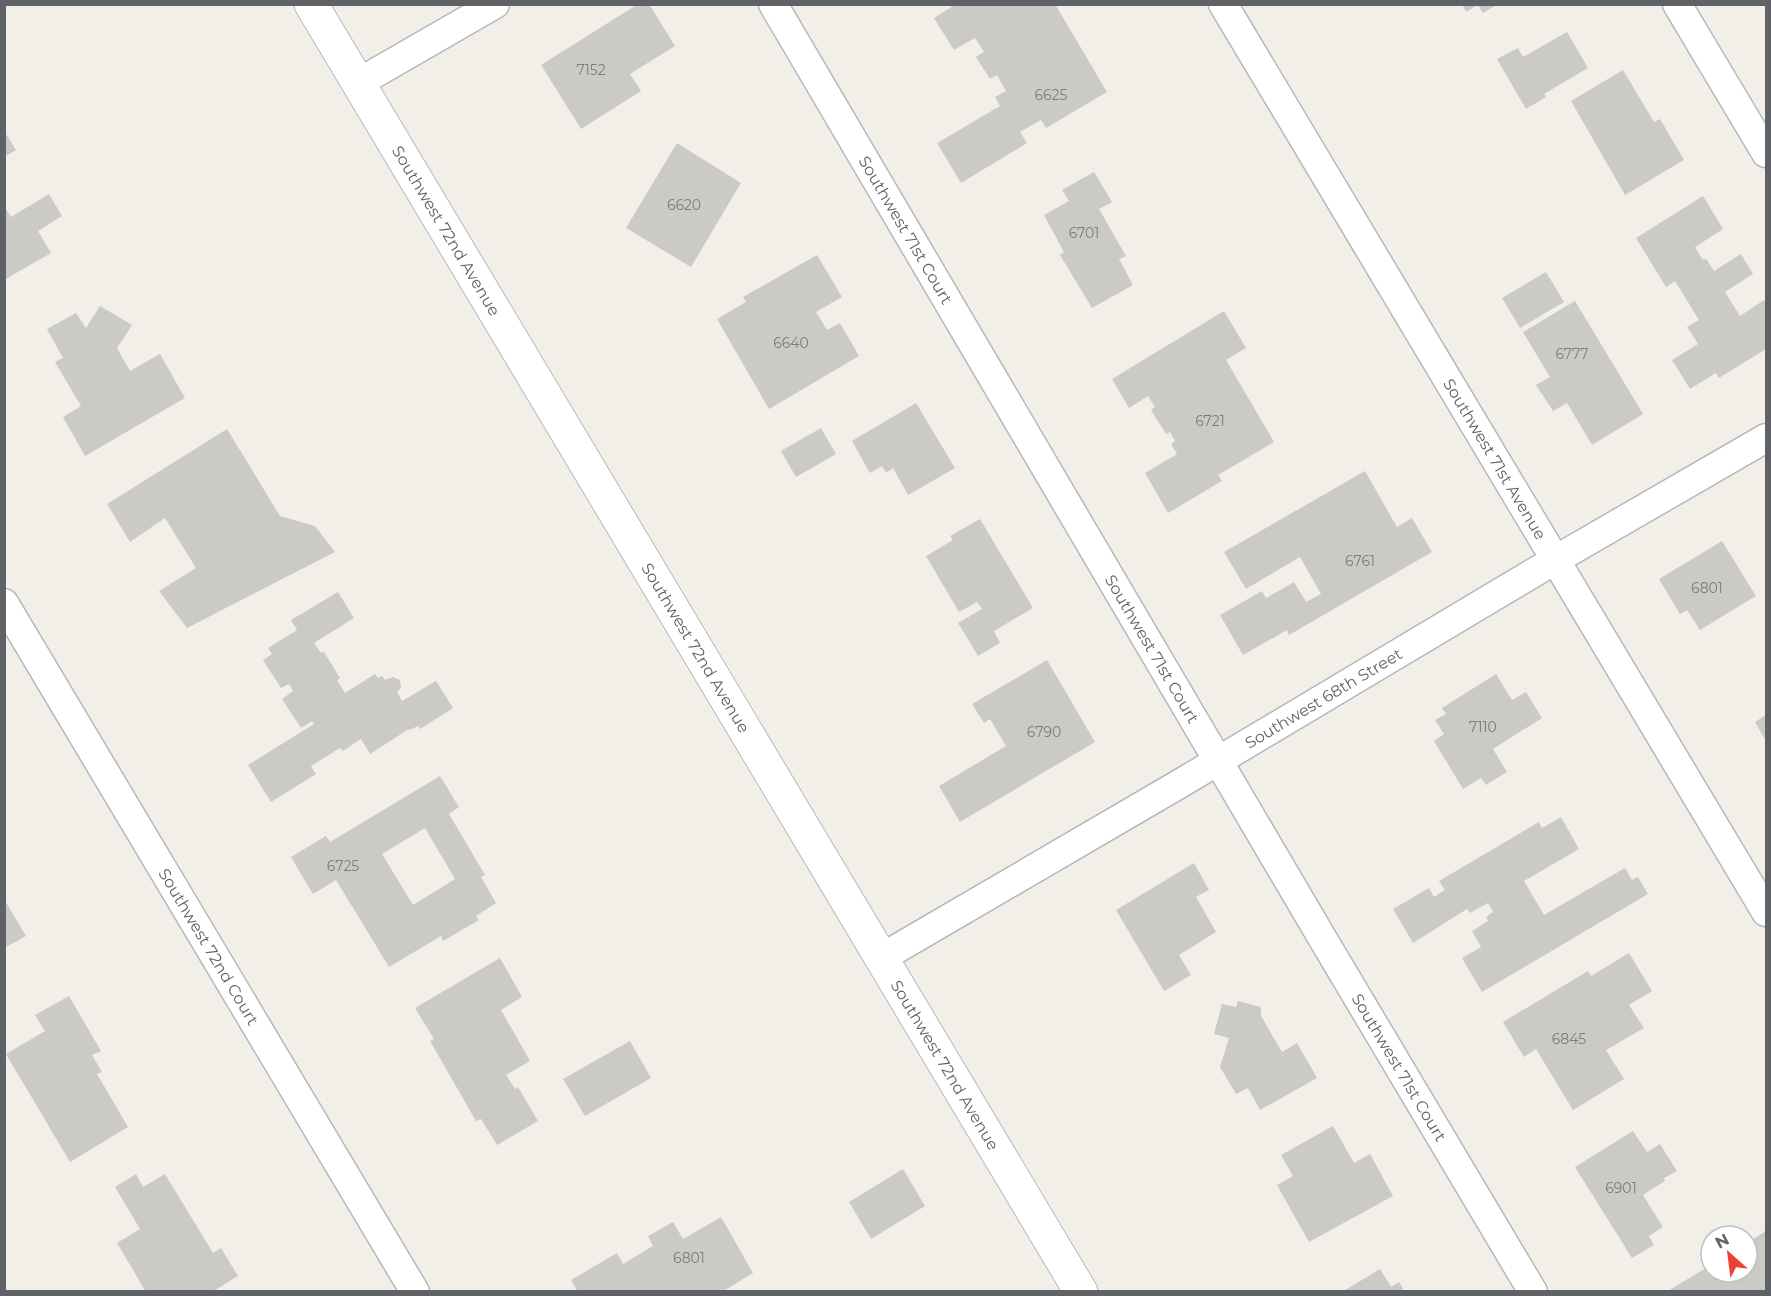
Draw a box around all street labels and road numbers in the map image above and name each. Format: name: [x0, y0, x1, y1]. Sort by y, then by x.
street label: Southwest 72nd Avenue: [388, 142, 504, 319]
street label: Southwest 71st Court: [854, 153, 957, 308]
street label: Southwest 71st Avenue: [1439, 375, 1550, 543]
street label: Southwest 72nd Avenue: [637, 560, 754, 736]
street label: Southwest 71st Court: [1101, 572, 1203, 727]
street label: Southwest 68th Street: [1242, 644, 1406, 753]
street label: Southwest 72nd Court: [154, 865, 263, 1029]
street label: Southwest 72nd Avenue: [887, 977, 1003, 1154]
street label: Southwest 71st Court: [1347, 990, 1450, 1145]

